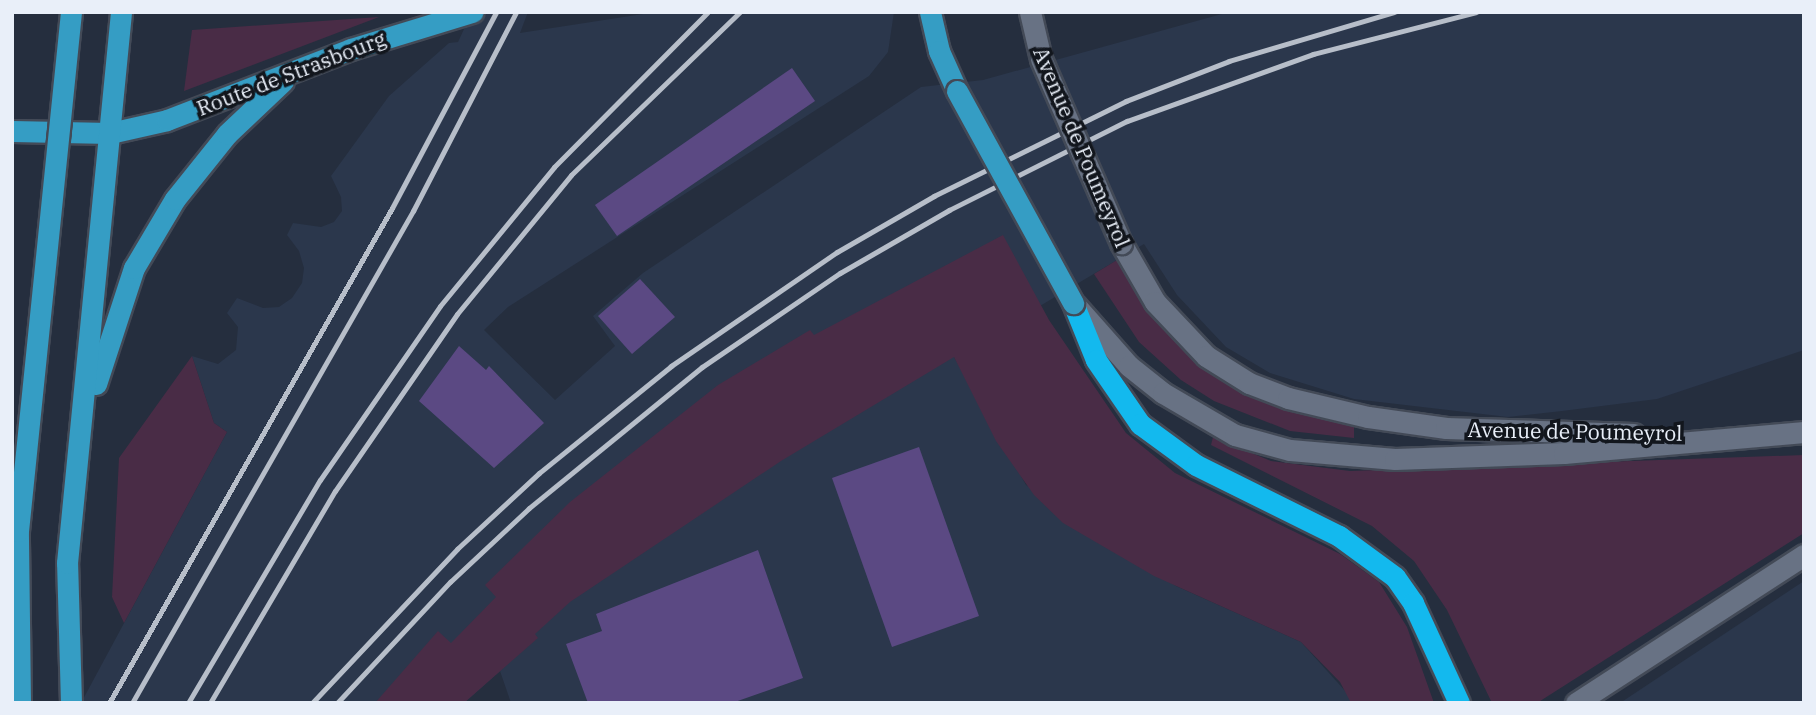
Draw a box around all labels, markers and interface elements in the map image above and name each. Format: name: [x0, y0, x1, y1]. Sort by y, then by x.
street label: Route de Strasbourg: [193, 25, 389, 121]
street label: Avenue de Poumeyrol: [1028, 43, 1136, 251]
street label: Avenue de Poumeyrol: [1467, 417, 1683, 445]

